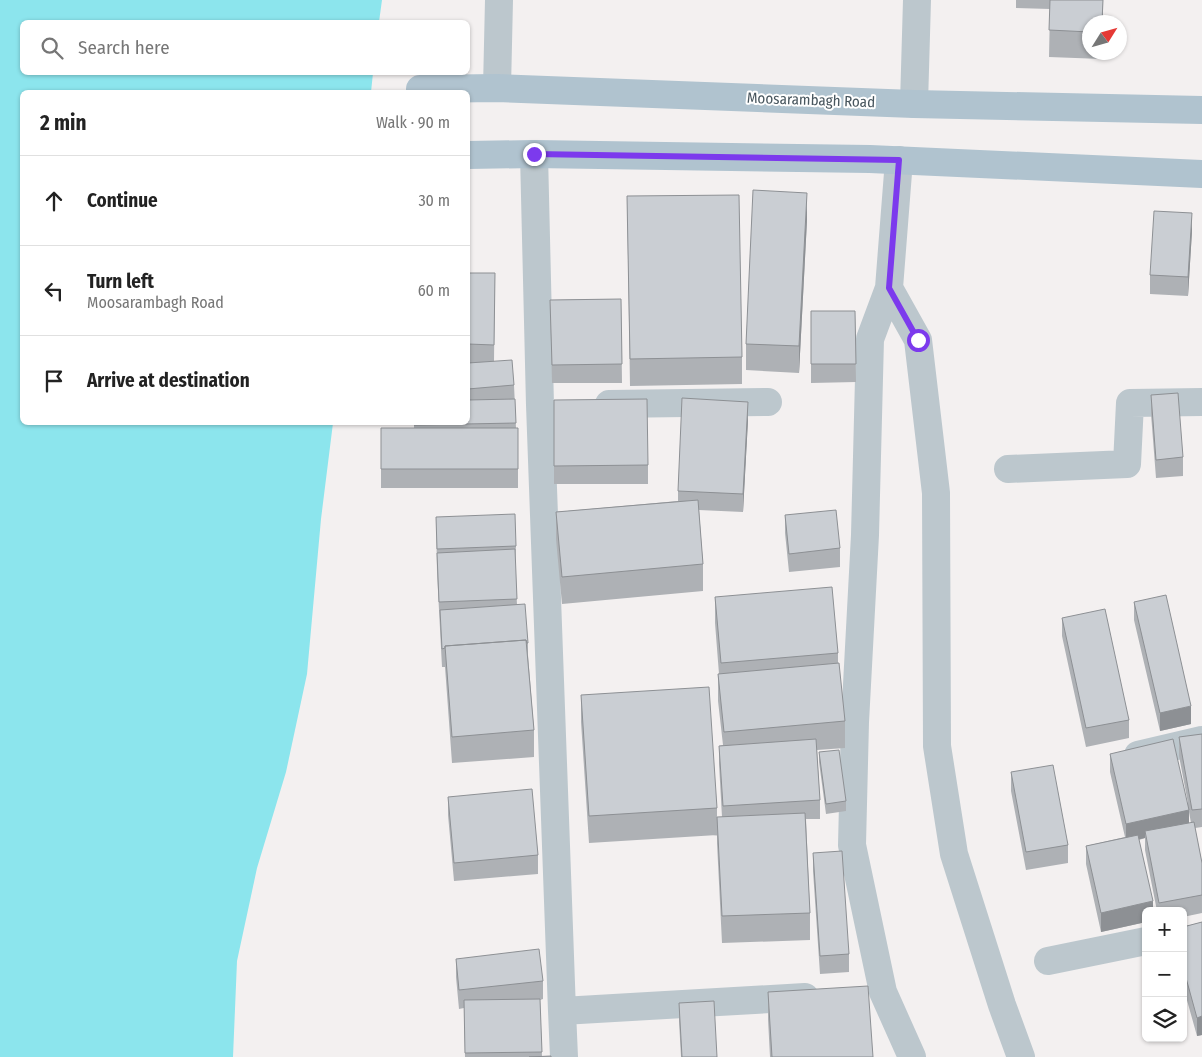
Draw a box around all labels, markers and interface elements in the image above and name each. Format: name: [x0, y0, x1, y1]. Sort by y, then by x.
north arrow: [1082, 15, 1127, 60]
search box: [20, 20, 470, 75]
icon: search: [38, 34, 66, 62]
text: Search here: [78, 36, 170, 59]
street label: Moosarambagh Road: [747, 89, 875, 111]
text: 2 min: [40, 110, 87, 136]
text: Walk · 90 m: [376, 113, 450, 132]
route end: [523, 143, 546, 166]
icon: ahead: [40, 187, 68, 215]
text: Continue: [87, 189, 158, 212]
text: 30 m: [418, 191, 450, 210]
text: Turn left: [87, 270, 154, 293]
icon: left: [40, 277, 68, 305]
text: 60 m: [418, 281, 450, 300]
text: Moosarambagh Road: [87, 293, 224, 312]
route start: [907, 329, 930, 352]
icon: arrive: [40, 367, 68, 395]
text: Arrive at destination: [87, 369, 250, 392]
map controls: [1142, 907, 1187, 1042]
button: +: [1142, 907, 1187, 952]
button: −: [1142, 952, 1187, 997]
button: layers: [1142, 997, 1187, 1042]

